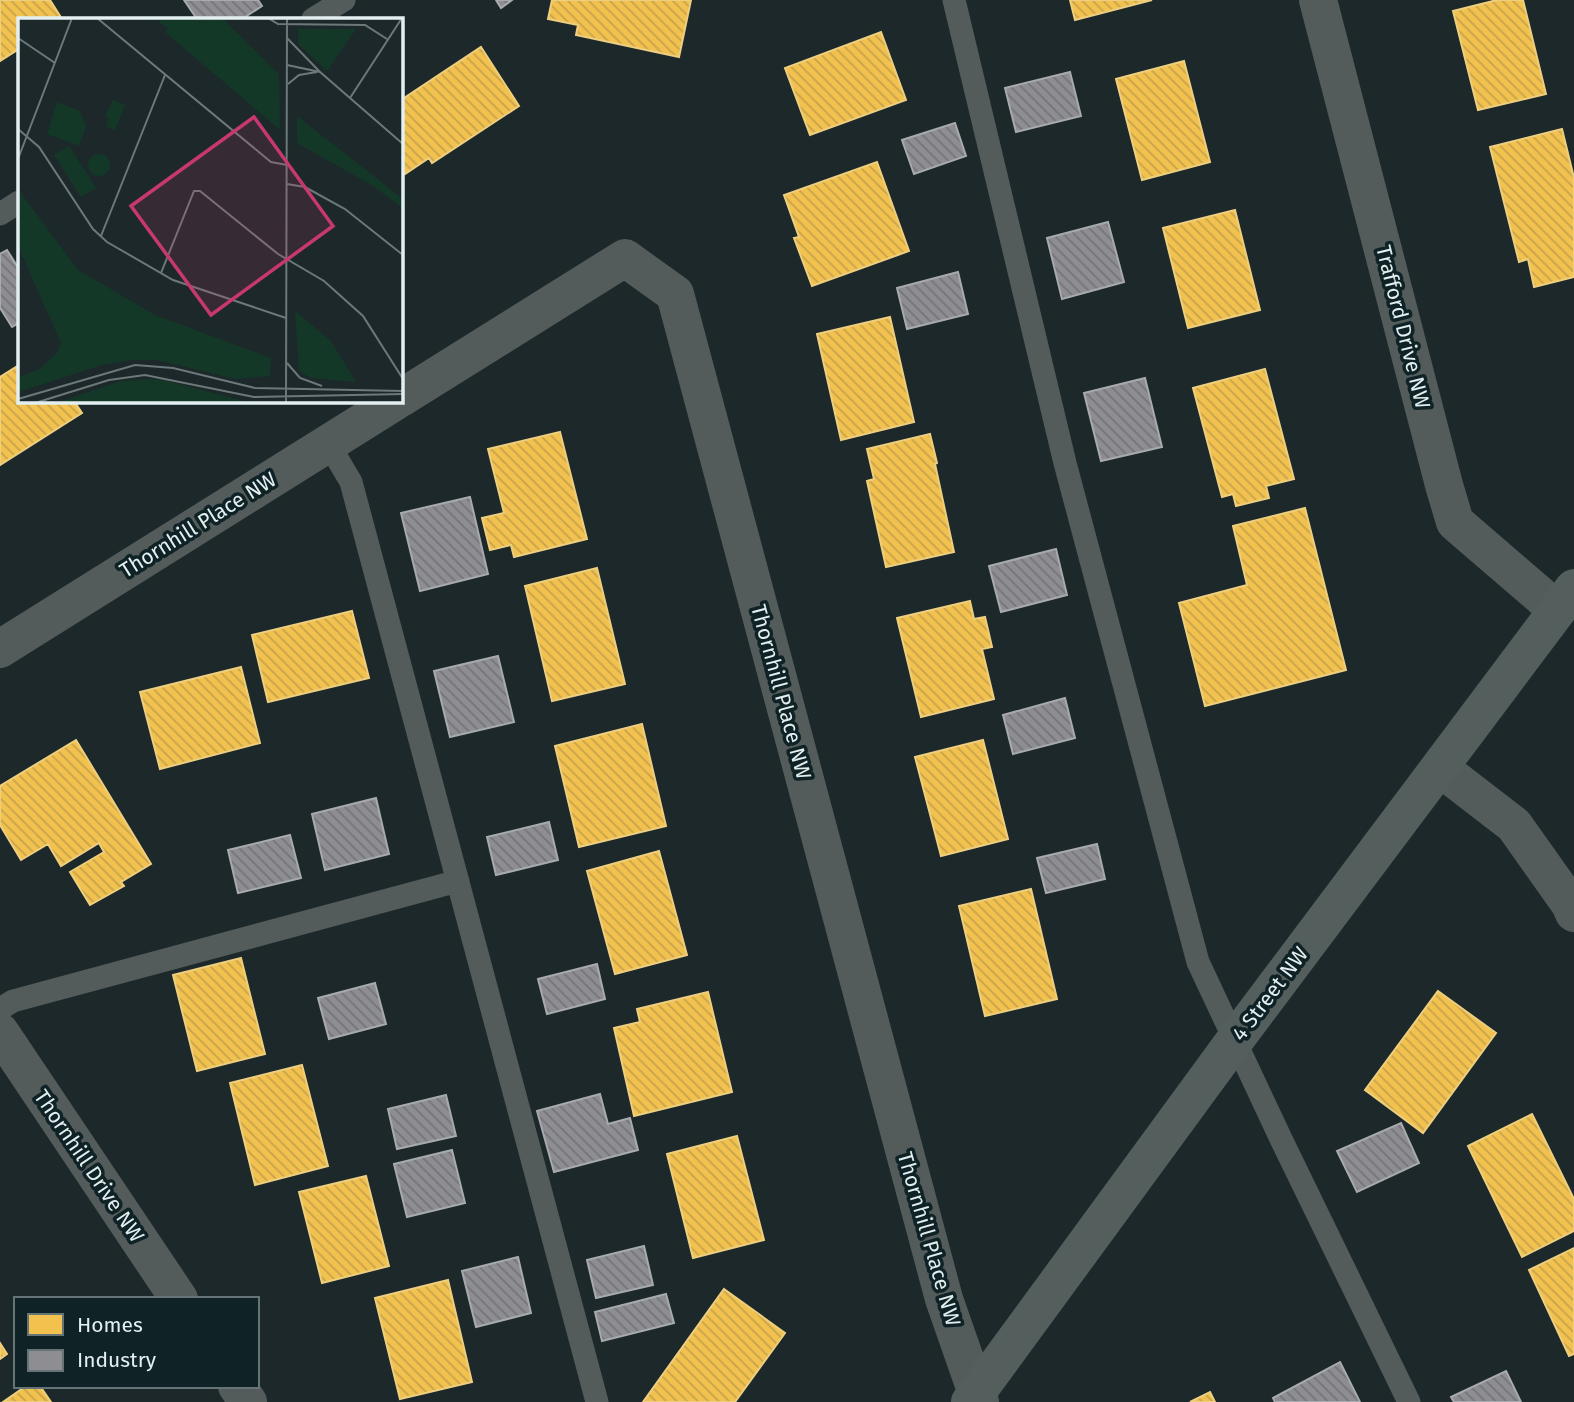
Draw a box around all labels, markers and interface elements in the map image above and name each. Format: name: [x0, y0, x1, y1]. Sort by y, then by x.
inset map: [18, 18, 402, 402]
street label: Trafford Drive NW: [1370, 243, 1436, 411]
street label: Thornhill Place NW: [115, 466, 281, 584]
street label: Thornhill Place NW: [745, 602, 817, 782]
street label: 4 Street NW: [1226, 942, 1314, 1046]
street label: Thornhill Drive NW: [28, 1085, 150, 1247]
street label: Thornhill Place NW: [892, 1149, 966, 1329]
legend: [14, 1297, 259, 1388]
text: Homes: [77, 1312, 143, 1338]
text: Industry: [77, 1347, 157, 1373]

